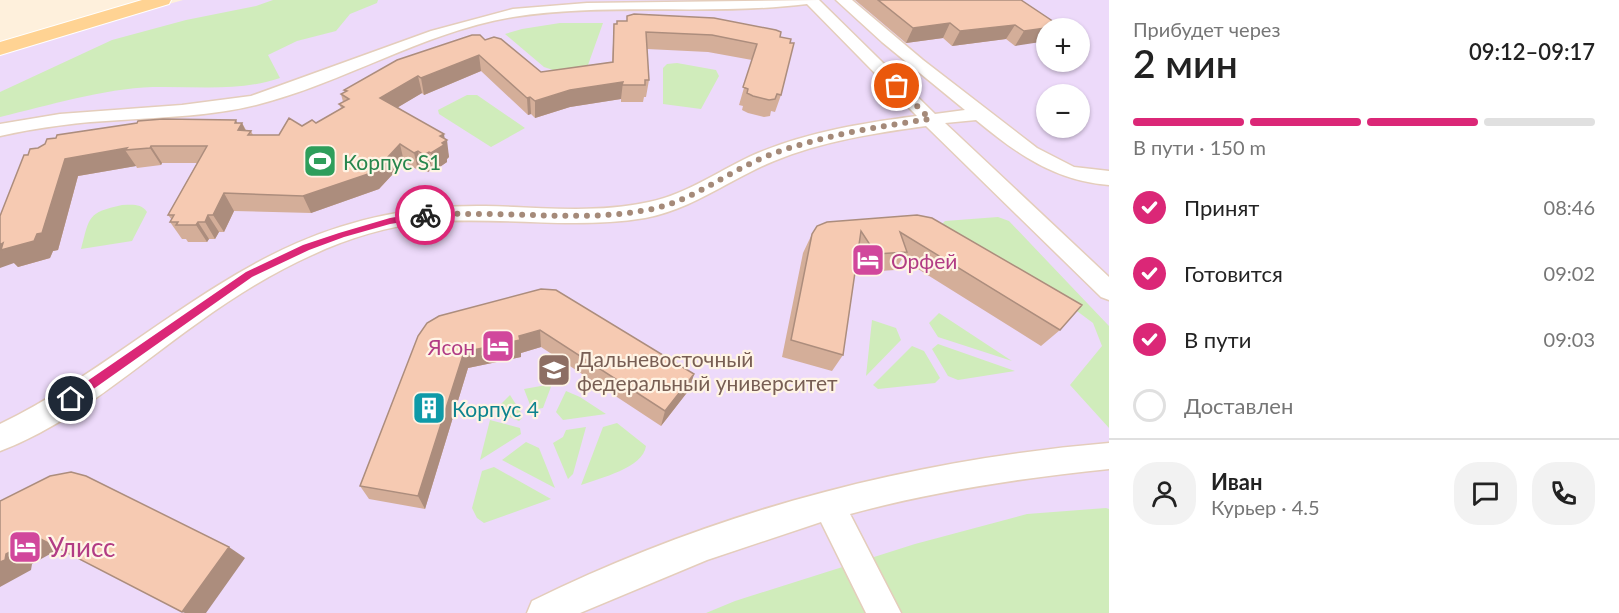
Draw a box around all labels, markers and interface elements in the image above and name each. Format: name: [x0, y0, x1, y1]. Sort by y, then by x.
text: Прибудет через: [1133, 17, 1280, 41]
map controls: [1036, 18, 1090, 138]
button: +: [1036, 18, 1090, 72]
text: 09:12–09:17: [1469, 38, 1595, 65]
text: 2 мин: [1133, 40, 1238, 86]
pin: [871, 60, 922, 111]
icon: bag: [880, 69, 913, 102]
button: −: [1036, 84, 1090, 138]
text: В пути · 150 m: [1133, 135, 1266, 159]
sports icon: Корпус S1: [302, 143, 338, 179]
place label: Корпус S1: [343, 149, 441, 174]
courier: [395, 185, 455, 245]
icon: check: [1133, 191, 1166, 224]
text: Принят: [1184, 194, 1259, 221]
text: 08:46: [1544, 195, 1595, 219]
icon: bike: [409, 199, 442, 232]
hotel icon: Орфей: [850, 242, 886, 278]
place label: Орфей: [891, 248, 957, 273]
icon: check: [1133, 257, 1166, 290]
text: Готовится: [1184, 260, 1283, 287]
text: 09:02: [1544, 261, 1595, 285]
icon: check: [1133, 323, 1166, 356]
text: В пути: [1184, 326, 1251, 353]
text: 09:03: [1544, 327, 1595, 351]
hotel icon: Ясон: [480, 328, 516, 364]
place label: Ясон: [427, 334, 475, 359]
place label: Дальневосточный федеральный университет: [577, 346, 838, 395]
school or university icon: Дальневосточный федеральный университет: [536, 352, 572, 388]
pin: [45, 373, 96, 424]
icon: home: [54, 382, 87, 415]
building icon: Корпус 4: [411, 390, 447, 426]
text: Доставлен: [1184, 392, 1293, 419]
place label: Корпус 4: [452, 396, 539, 421]
button: person: [1133, 462, 1196, 525]
button: chat: [1454, 462, 1517, 525]
button: phone: [1532, 462, 1595, 525]
text: Иван: [1211, 468, 1263, 495]
text: Курьер · 4.5: [1211, 495, 1320, 519]
hotel icon: Улисс: [7, 529, 43, 565]
place label: Улисс: [48, 531, 116, 563]

